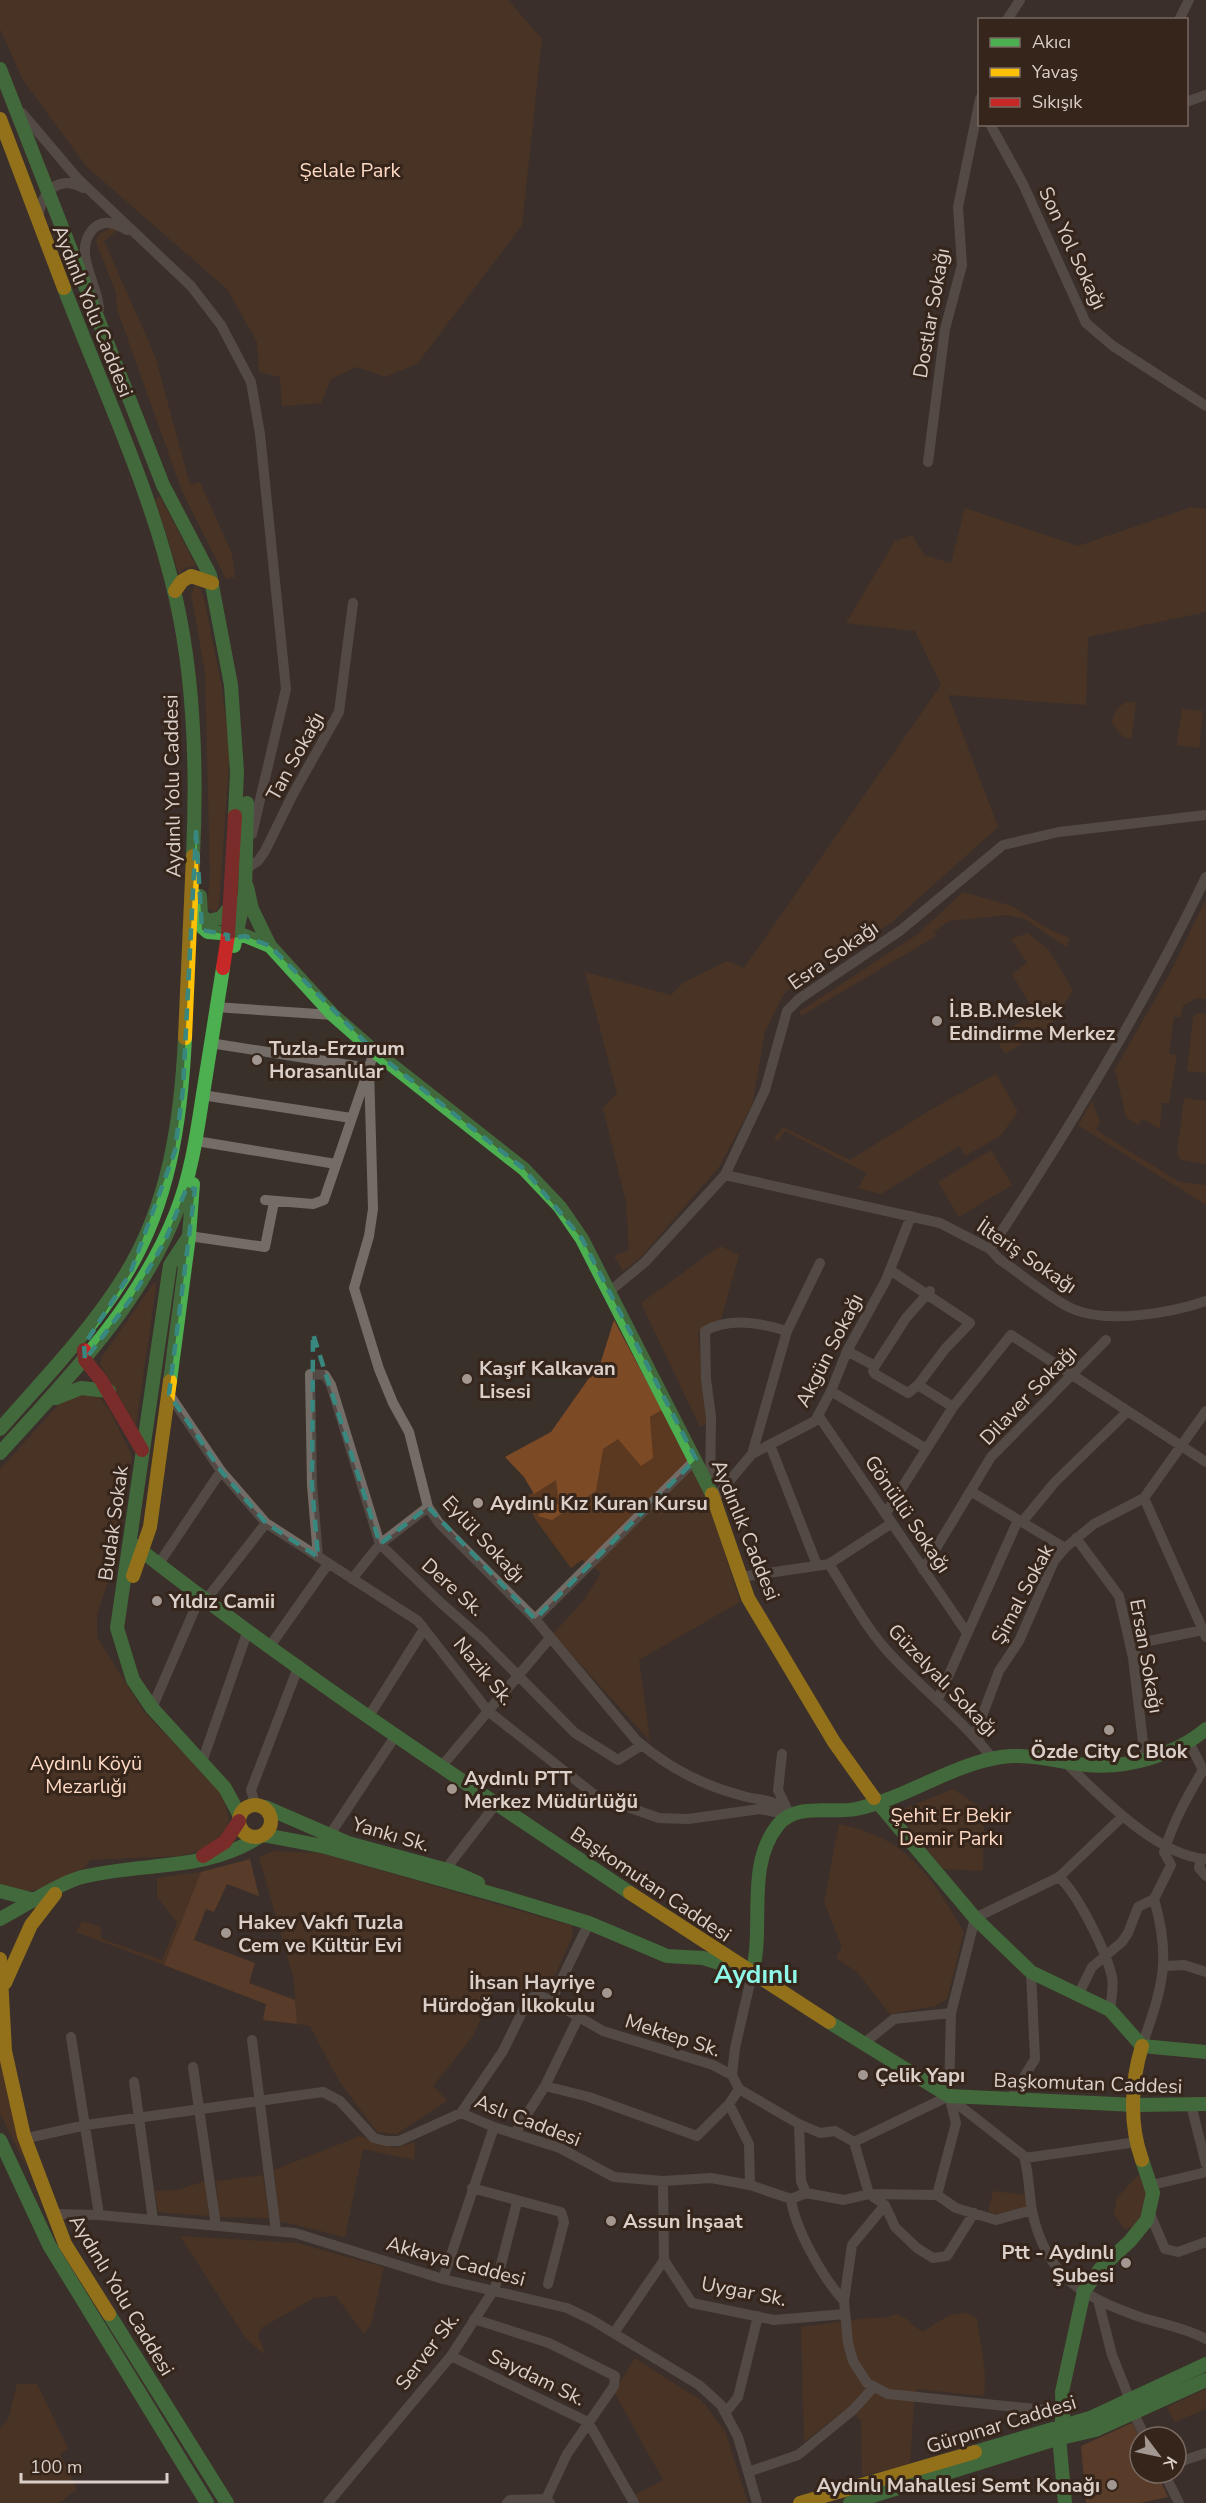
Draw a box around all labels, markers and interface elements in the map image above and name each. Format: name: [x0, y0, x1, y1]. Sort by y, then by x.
legend: [978, 18, 1188, 126]
text: Akıcı: [1032, 30, 1071, 54]
text: Yavaş: [1031, 60, 1078, 84]
text: Sıkışık: [1032, 90, 1083, 114]
park label: Şelale Park: [300, 157, 401, 184]
street label: Son Yol Sokağı: [1032, 182, 1113, 314]
street label: Aydınlı Yolu Caddesi: [46, 221, 139, 401]
street label: Dostlar Sokağı: [907, 246, 956, 380]
street label: Aydınlı Yolu Caddesi: [157, 694, 188, 878]
street label: Tan Sokağı: [260, 707, 331, 806]
street label: Esra Sokağı: [783, 914, 884, 996]
place label: İ.B.B.Meslek Edindirme Merkez: [949, 997, 1115, 1047]
marker: İ.B.B.Meslek Edindirme Merkez: [930, 1014, 944, 1028]
place label: Tuzla-Erzurum Horasanlılar: [269, 1035, 405, 1085]
marker: Tuzla-Erzurum Horasanlılar: [250, 1053, 264, 1067]
street label: İlteriş Sokağı: [971, 1213, 1082, 1300]
street label: Akgün Sokağı: [789, 1289, 870, 1412]
street label: Dilaver Sokağı: [974, 1339, 1083, 1451]
place label: Kaşıf Kalkavan Lisesi: [479, 1355, 616, 1405]
marker: Kaşıf Kalkavan Lisesi: [460, 1372, 474, 1386]
street label: Gönüllü Sokağı: [858, 1450, 957, 1578]
street label: Aydınlık Caddesi: [705, 1456, 786, 1605]
street label: Budak Sokak: [92, 1463, 135, 1582]
street label: Eylül Sokağı: [436, 1490, 531, 1589]
place label: Aydınlı Kız Kuran Kursu: [490, 1490, 708, 1517]
marker: Aydınlı Kız Kuran Kursu: [471, 1496, 485, 1510]
street label: Şimal Sokak: [985, 1539, 1061, 1649]
street label: Dere Sk.: [416, 1552, 490, 1623]
place label: Yıldız Camii: [168, 1588, 275, 1615]
marker: Yıldız Camii: [150, 1594, 164, 1608]
street label: Ersan Sokağı: [1123, 1597, 1170, 1715]
street label: Güzelyalı Sokağı: [882, 1618, 1004, 1743]
street label: Nazik Sk.: [447, 1631, 520, 1711]
marker: Özde City C Blok: [1102, 1723, 1116, 1737]
place label: Özde City C Blok: [1031, 1738, 1189, 1765]
park label: Aydınlı Köyü Mezarlığı: [30, 1750, 142, 1800]
place label: Aydınlı PTT Merkez Müdürlüğü: [464, 1765, 638, 1815]
marker: Aydınlı PTT Merkez Müdürlüğü: [445, 1782, 459, 1796]
park label: Şehit Er Bekir Demir Parkı: [891, 1802, 1012, 1852]
street label: Yankı Sk.: [348, 1810, 433, 1858]
street label: Başkomutan Caddesi: [565, 1820, 737, 1948]
place label: Hakev Vakfı Tuzla Cem ve Kültür Evi: [238, 1909, 403, 1959]
marker: Hakev Vakfı Tuzla Cem ve Kültür Evi: [219, 1926, 233, 1940]
district label: Aydınlı: [714, 1957, 798, 1992]
place label: İhsan Hayriye Hürdoğan İlkokulu: [422, 1969, 595, 2019]
marker: İhsan Hayriye Hürdoğan İlkokulu: [600, 1986, 614, 2000]
street label: Mektep Sk.: [622, 2007, 724, 2064]
place label: Çelik Yapı: [875, 2062, 965, 2089]
street label: Başkomutan Caddesi: [993, 2067, 1183, 2100]
marker: Çelik Yapı: [856, 2068, 870, 2082]
street label: Aslı Caddesi: [471, 2088, 585, 2153]
place label: Assun İnşaat: [623, 2208, 743, 2235]
street label: Aydınlı Yolu Caddesi: [63, 2210, 180, 2381]
marker: Assun İnşaat: [604, 2214, 618, 2228]
street label: Akkaya Caddesi: [383, 2230, 528, 2293]
place label: Ptt - Aydınlı Şubesi: [1001, 2239, 1114, 2289]
marker: Ptt - Aydınlı Şubesi: [1119, 2256, 1133, 2270]
street label: Uygar Sk.: [699, 2270, 789, 2313]
street label: Server Sk.: [389, 2307, 466, 2396]
street label: Saydam Sk.: [484, 2342, 590, 2412]
street label: Gürpınar Caddesi: [923, 2389, 1079, 2460]
north arrow: [1128, 2425, 1188, 2485]
scale bar: [21, 2446, 166, 2484]
text: K: [1157, 2452, 1182, 2474]
text: 100 m: [30, 2455, 82, 2479]
place label: Aydınlı Mahallesi Semt Konağı: [817, 2472, 1100, 2499]
marker: Aydınlı Mahallesi Semt Konağı: [1105, 2478, 1119, 2492]

